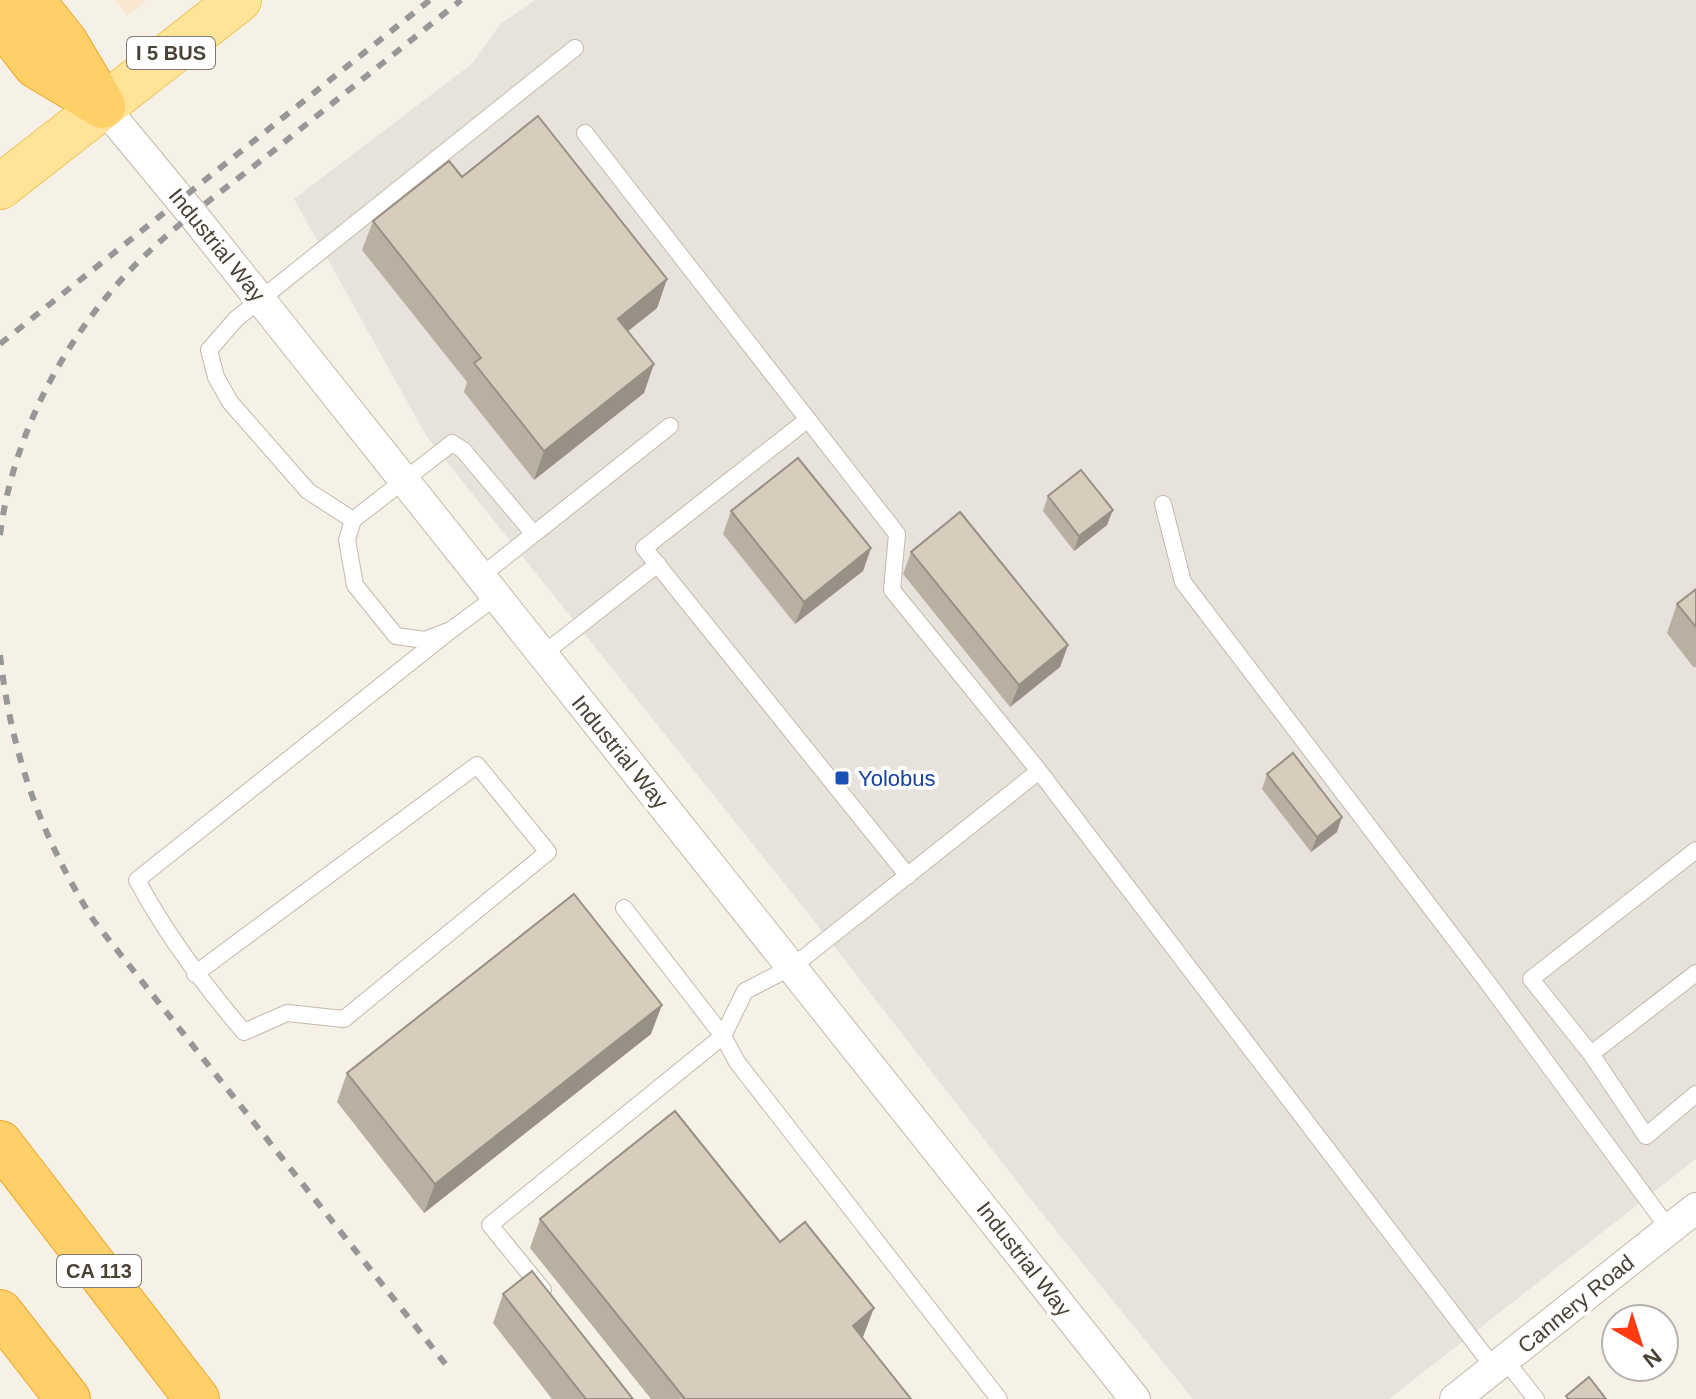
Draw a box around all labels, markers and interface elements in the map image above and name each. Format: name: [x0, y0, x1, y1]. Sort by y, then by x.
road number: I 5 BUS: [127, 37, 215, 69]
street label: Industrial Way: [164, 183, 270, 307]
street label: Industrial Way: [567, 690, 673, 814]
place label: Yolobus: [858, 766, 935, 791]
marker: Yolobus: [833, 769, 851, 787]
street label: Industrial Way: [971, 1197, 1077, 1321]
street label: Cannery Road: [1513, 1250, 1639, 1358]
road number: CA 113: [57, 1255, 141, 1287]
north arrow: [1600, 1303, 1680, 1383]
text: N: [1638, 1343, 1666, 1373]

